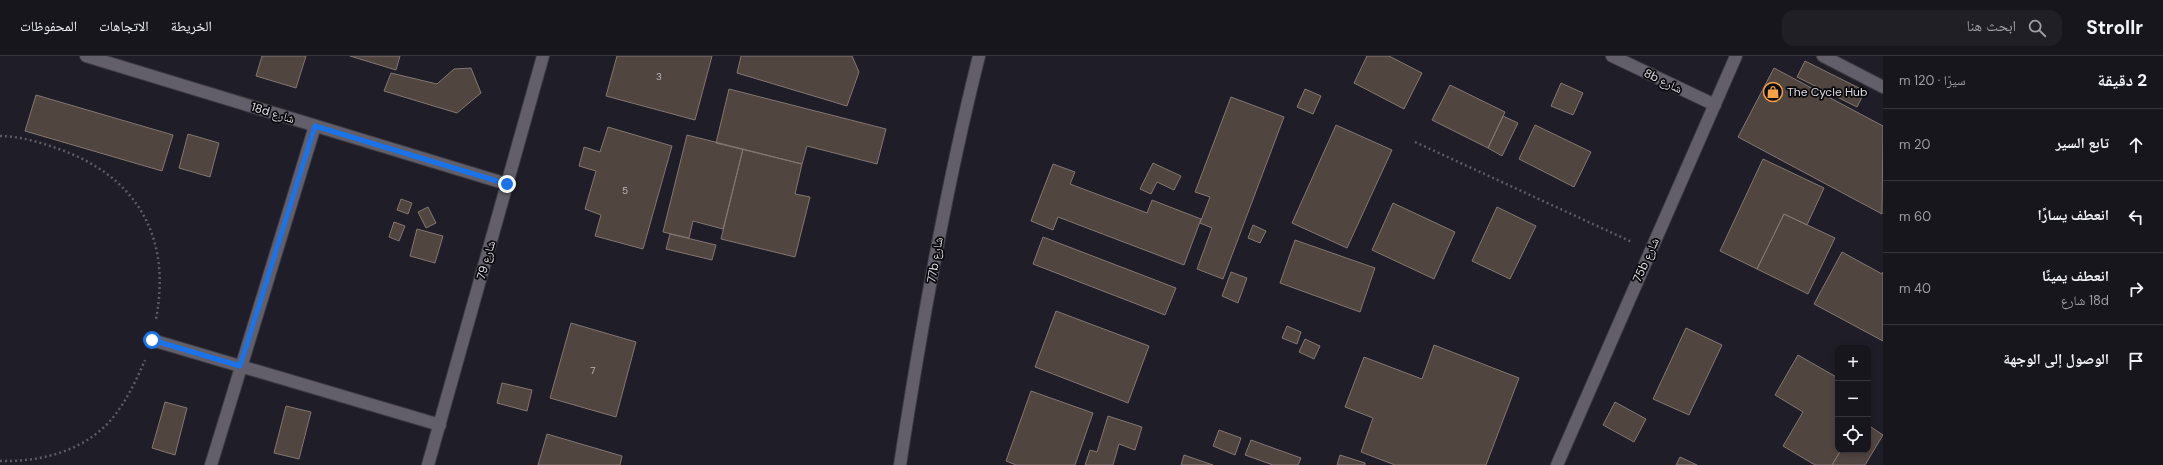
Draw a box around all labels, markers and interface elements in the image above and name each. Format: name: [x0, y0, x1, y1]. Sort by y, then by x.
search box: [1782, 10, 2062, 46]
text: Strollr: [2086, 15, 2143, 40]
text: ابحث هنا: [1966, 16, 2016, 36]
text: المحفوظات: [20, 17, 77, 35]
text: الاتجاهات: [99, 17, 149, 35]
text: الخريطة: [171, 17, 212, 35]
icon: search: [2026, 17, 2048, 39]
street label: 8b شارع: [1641, 65, 1685, 97]
text: 2 دقيقة: [2097, 69, 2147, 91]
house number: 3: [656, 70, 662, 83]
text: سيرًا · 120 m: [1899, 72, 1965, 89]
shop icon: The Cycle Hub: [1762, 81, 1784, 103]
place label: The Cycle Hub: [1787, 84, 1867, 100]
street label: 18d شارع: [249, 99, 297, 127]
text: تابع السير: [2055, 133, 2109, 153]
icon: ahead: [2125, 134, 2147, 156]
text: 20 m: [1899, 136, 1930, 153]
route end: [498, 175, 516, 193]
house number: 5: [622, 184, 628, 197]
text: انعطف يسارًا: [2037, 205, 2109, 225]
icon: left: [2125, 206, 2147, 228]
text: 60 m: [1899, 208, 1931, 225]
street label: 75b شارع: [1629, 235, 1663, 285]
street label: 77b شارع: [923, 236, 947, 284]
street label: شارع 79: [473, 239, 499, 281]
text: انعطف يمينًا: [2042, 266, 2109, 286]
icon: right: [2125, 278, 2147, 300]
text: 40 m: [1899, 280, 1931, 297]
text: 18d شارع: [2061, 292, 2109, 309]
route start: [143, 331, 161, 349]
map controls: [1835, 345, 1871, 453]
button: +: [1835, 345, 1871, 381]
text: الوصول إلى الوجهة: [2003, 349, 2109, 369]
icon: arrive: [2125, 350, 2147, 372]
house number: 7: [590, 364, 596, 377]
button: −: [1835, 381, 1871, 417]
button: locate: [1835, 417, 1871, 453]

